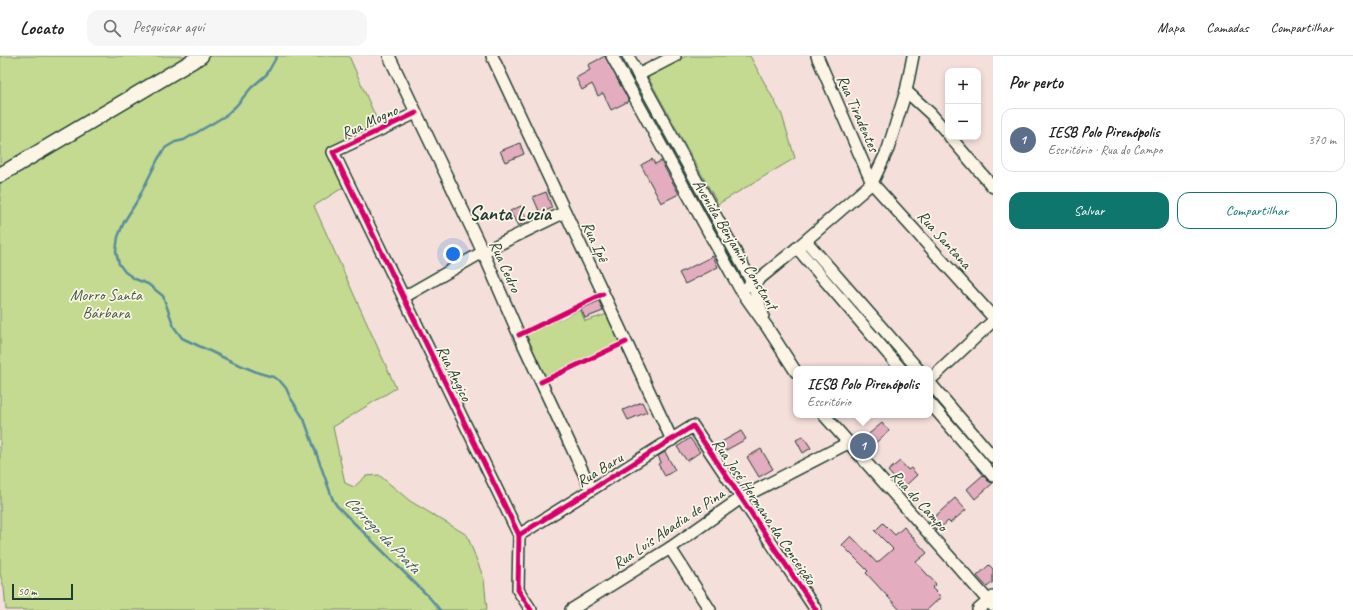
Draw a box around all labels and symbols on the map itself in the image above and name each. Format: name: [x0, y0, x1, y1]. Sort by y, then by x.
street label: Rua Tiradentes: [832, 72, 885, 156]
street label: Rua Mogno: [338, 100, 402, 144]
street label: Avenida Benjamin Constant: [688, 176, 783, 316]
district label: Santa Luzia: [469, 201, 553, 226]
street label: Rua Santana: [913, 206, 977, 274]
street label: Rua Ipê: [577, 218, 614, 266]
street label: Rua Cedro: [485, 237, 526, 297]
your location: [443, 244, 463, 264]
park label: Morro Santa Bárbara: [70, 285, 143, 323]
street label: Rua Angico: [432, 342, 477, 406]
pin: 1: [850, 431, 876, 461]
street label: Rua José Hermano da Conceição: [708, 435, 821, 590]
street label: Rua Baru: [573, 447, 627, 492]
street label: Rua do Campo: [886, 466, 954, 537]
street label: Rua Luís Abadia de Pina: [609, 483, 729, 574]
water label: Córrego da Prata: [340, 491, 426, 579]
scale bar: [12, 582, 73, 601]

